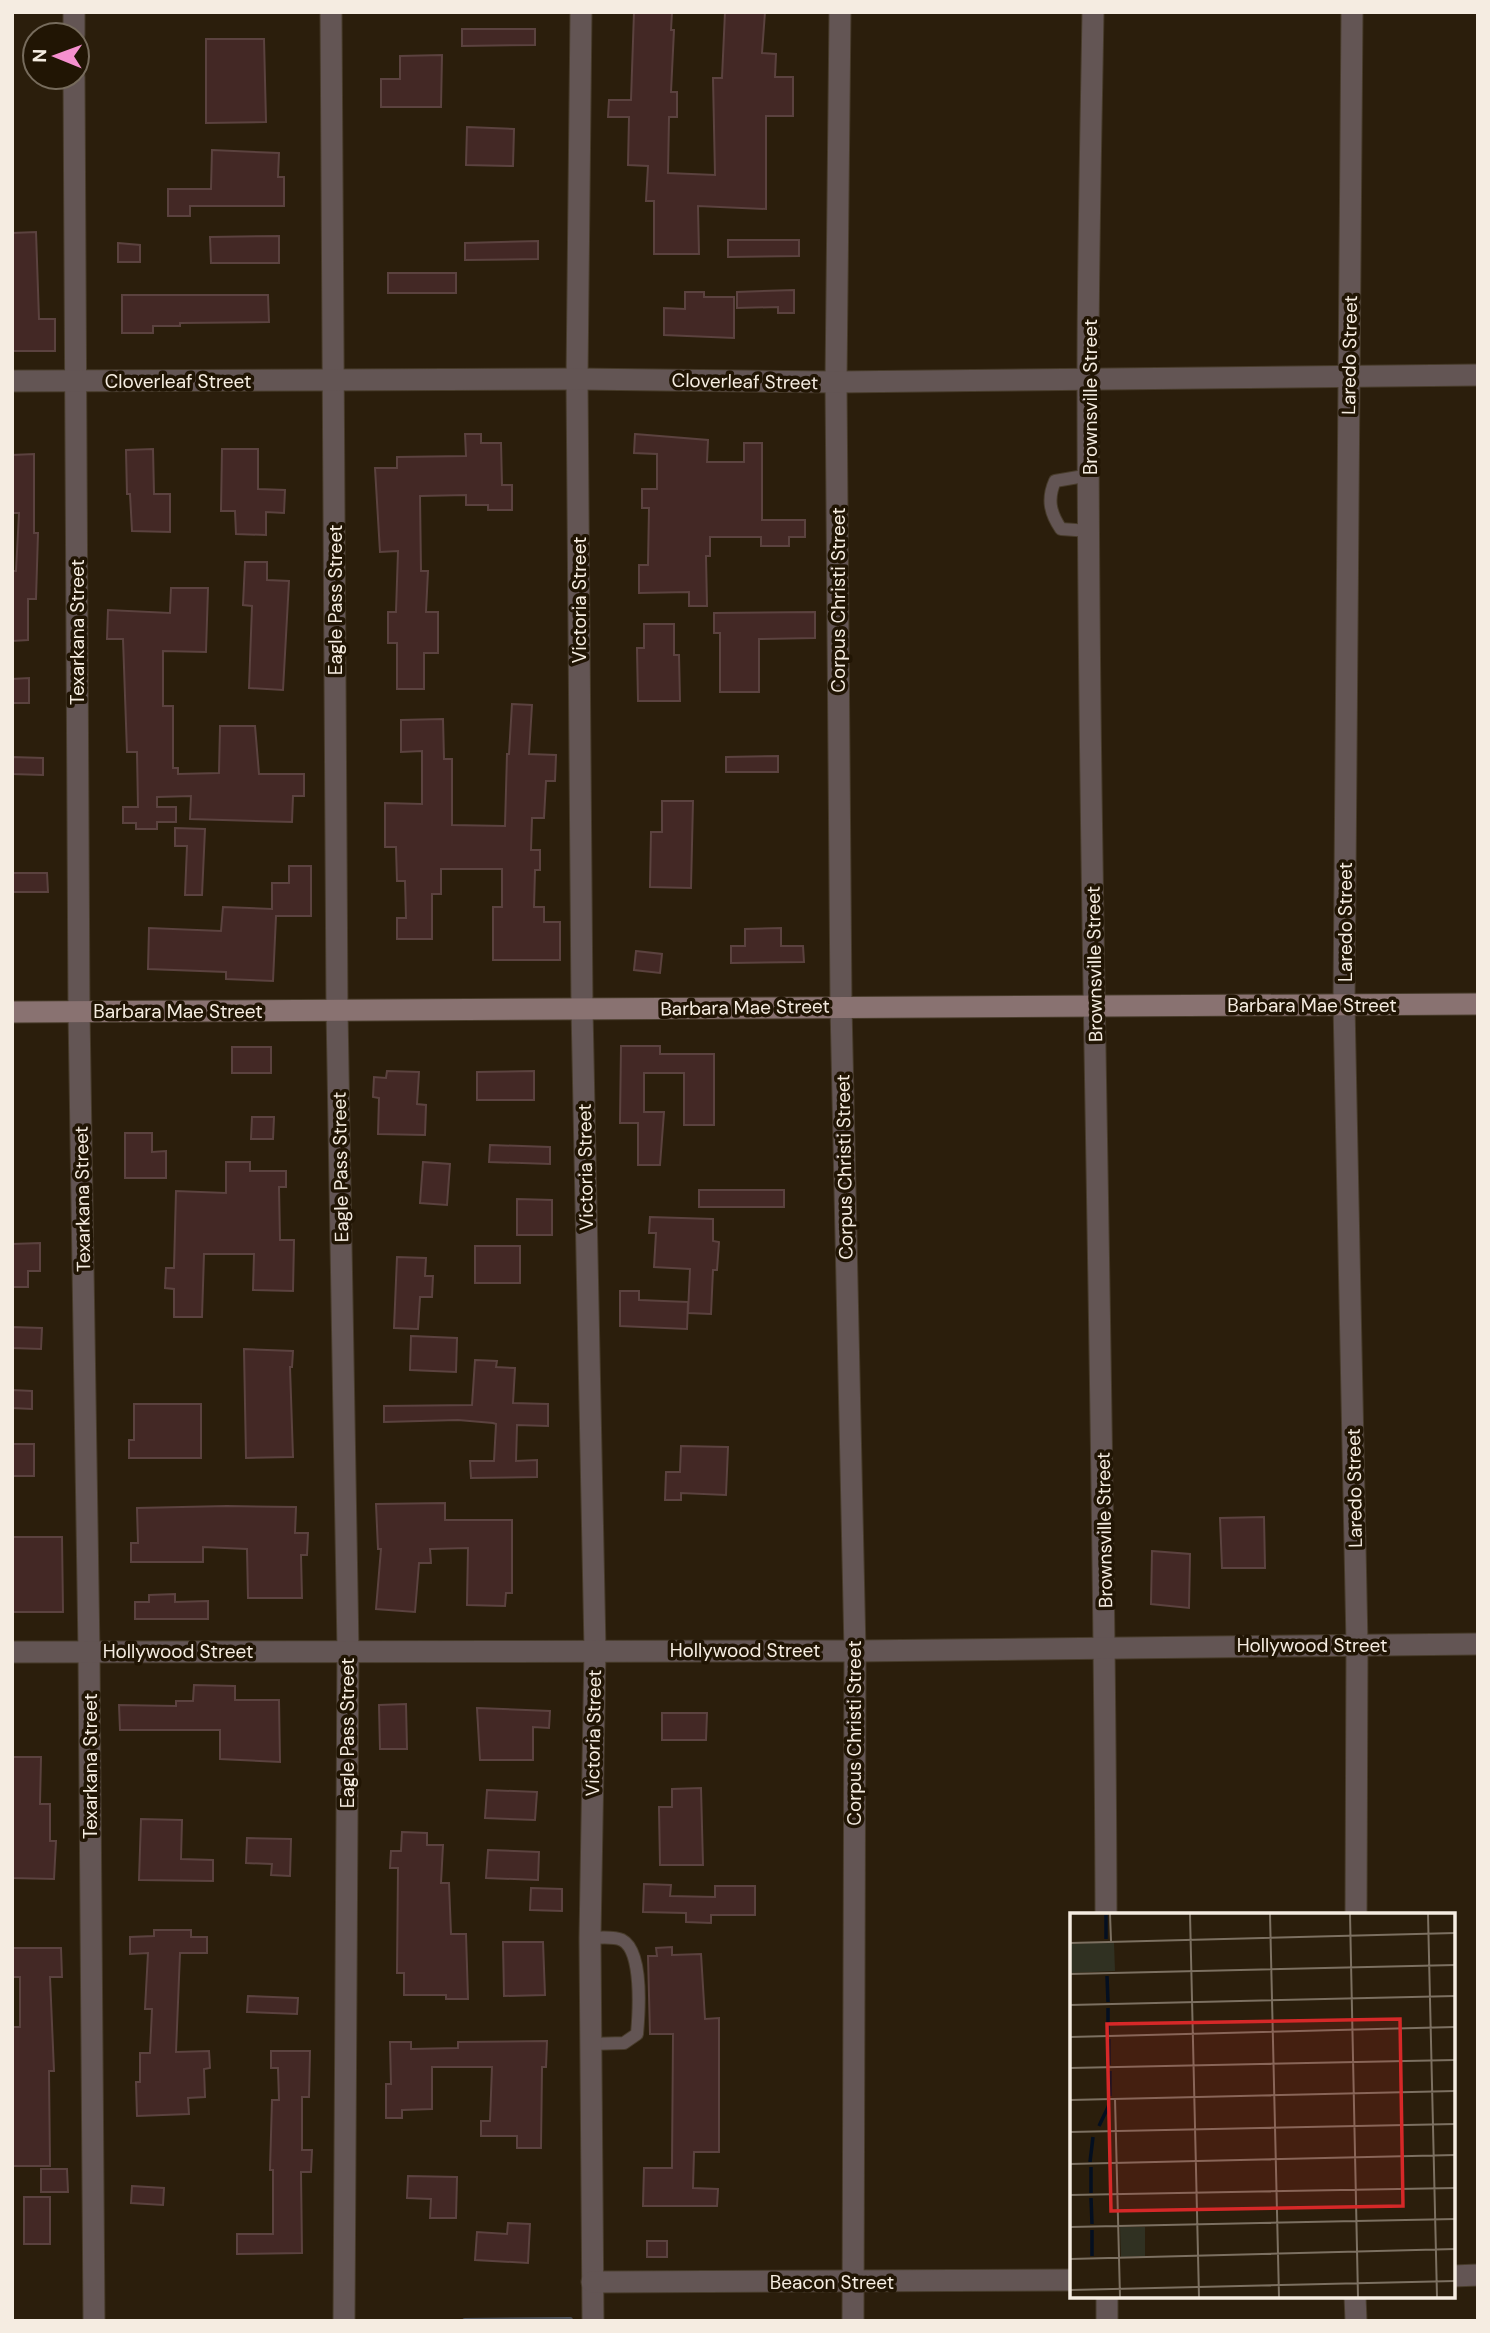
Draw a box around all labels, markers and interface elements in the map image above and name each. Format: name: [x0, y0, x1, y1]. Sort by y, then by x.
north arrow: [21, 21, 91, 91]
text: N: [27, 49, 52, 63]
street label: Laredo Street: [1336, 295, 1363, 415]
street label: Brownsville Street: [1078, 319, 1103, 475]
street label: Cloverleaf Street: [671, 368, 819, 395]
street label: Cloverleaf Street: [105, 369, 251, 394]
street label: Corpus Christi Street: [826, 507, 851, 693]
street label: Eagle Pass Street: [323, 525, 348, 675]
street label: Victoria Street: [567, 536, 592, 664]
street label: Texarkana Street: [65, 559, 90, 705]
street label: Laredo Street: [1333, 862, 1358, 982]
street label: Brownsville Street: [1081, 886, 1108, 1042]
street label: Barbara Mae Street: [1227, 993, 1397, 1018]
street label: Barbara Mae Street: [660, 994, 830, 1021]
street label: Barbara Mae Street: [93, 999, 263, 1024]
street label: Corpus Christi Street: [830, 1074, 859, 1260]
street label: Eagle Pass Street: [327, 1091, 354, 1243]
street label: Victoria Street: [572, 1103, 599, 1231]
street label: Texarkana Street: [69, 1126, 96, 1272]
street label: Laredo Street: [1341, 1428, 1368, 1548]
street label: Brownsville Street: [1091, 1452, 1118, 1608]
street label: Hollywood Street: [1237, 1633, 1387, 1658]
street label: Hollywood Street: [670, 1638, 820, 1663]
street label: Hollywood Street: [103, 1639, 253, 1664]
street label: Corpus Christi Street: [842, 1640, 867, 1826]
street label: Eagle Pass Street: [335, 1658, 360, 1808]
street label: Victoria Street: [580, 1669, 607, 1797]
street label: Texarkana Street: [78, 1693, 103, 1839]
inset map: [1070, 1913, 1455, 2298]
street label: Beacon Street: [770, 2270, 894, 2295]

